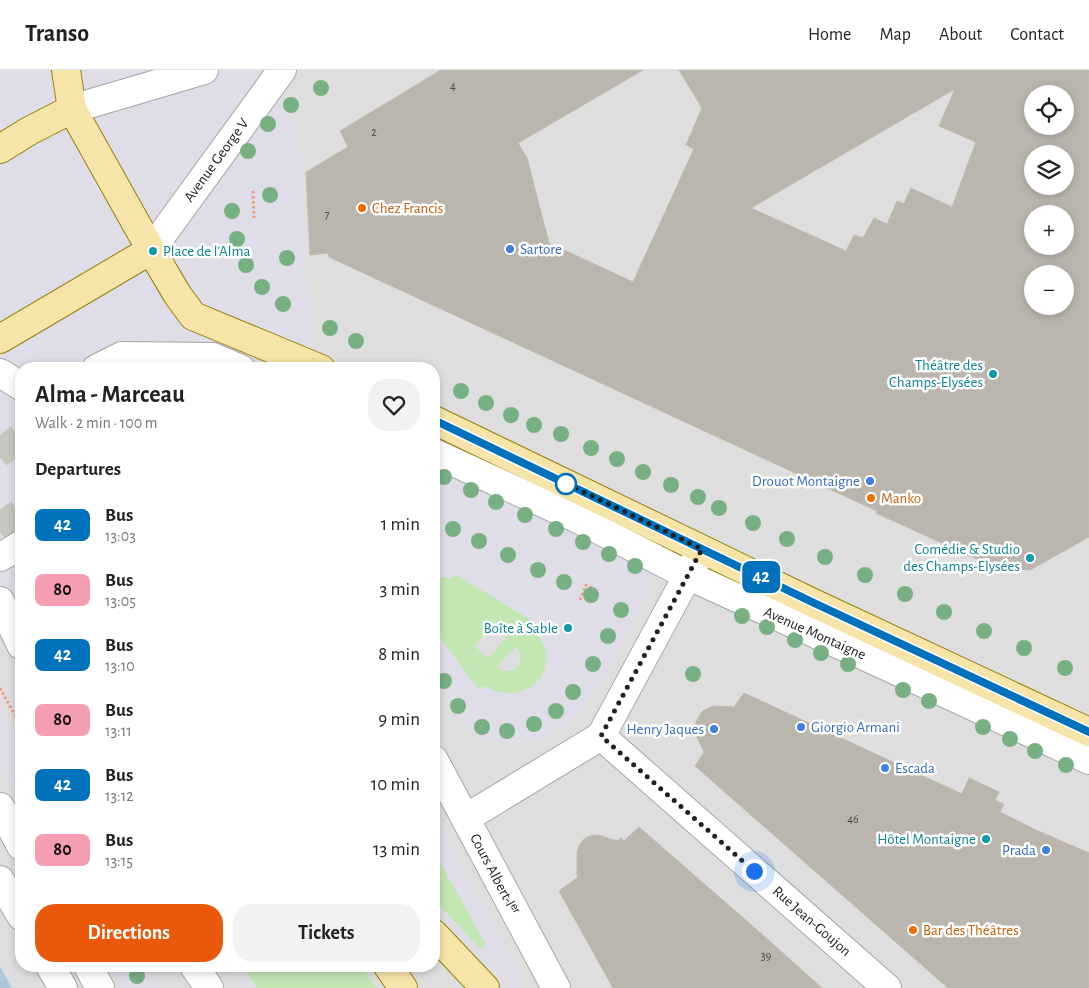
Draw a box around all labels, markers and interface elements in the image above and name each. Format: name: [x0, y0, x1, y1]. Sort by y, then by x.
text: Transo: [25, 22, 89, 46]
text: Home: [808, 26, 851, 44]
text: Map: [879, 26, 911, 44]
text: About: [939, 26, 982, 44]
text: Contact: [1010, 26, 1064, 44]
house number: 4: [450, 80, 456, 92]
map controls: [1024, 85, 1074, 315]
button: locate: [1024, 85, 1074, 135]
street label: Avenue George V: [181, 115, 252, 205]
house number: 2: [371, 126, 377, 138]
button: layers: [1024, 145, 1074, 195]
place label: Chez Francis: [372, 201, 443, 216]
marker: Chez Francis: [356, 202, 368, 214]
button: +: [1024, 205, 1074, 255]
house number: 7: [324, 208, 330, 220]
place label: Sartore: [520, 242, 562, 257]
marker: Sartore: [504, 243, 516, 255]
place label: Place de l'Alma: [163, 244, 250, 259]
marker: Place de l'Alma: [147, 245, 159, 257]
button: −: [1024, 265, 1074, 315]
place label: Théâtre des Champs-Elysées: [889, 358, 983, 390]
marker: Théâtre des Champs-Elysées: [987, 368, 999, 380]
button: heart: [368, 379, 420, 431]
text: Alma - Marceau: [35, 383, 185, 407]
text: Walk · 2 min · 100 m: [35, 415, 158, 431]
text: Departures: [35, 460, 121, 479]
unlabelled marker: [555, 473, 577, 495]
place label: Drouot Montaigne: [752, 474, 860, 489]
marker: Drouot Montaigne: [864, 475, 876, 487]
place label: Manko: [881, 491, 921, 506]
marker: Manko: [865, 492, 877, 504]
text: Bus: [105, 506, 133, 525]
text: 1 min: [381, 515, 420, 534]
text: 42: [54, 516, 71, 534]
text: 13:03: [105, 528, 136, 544]
place label: Comédie & Studio des Champs-Elysées: [903, 542, 1020, 574]
marker: Comédie & Studio des Champs-Elysées: [1024, 552, 1036, 564]
line badge: 42: [738, 561, 784, 593]
text: 42: [752, 568, 770, 586]
text: Bus: [105, 571, 133, 590]
text: 3 min: [379, 580, 420, 599]
text: 80: [53, 581, 72, 599]
text: 13:05: [105, 593, 136, 609]
street label: Avenue Montaigne: [762, 604, 868, 663]
place label: Boîte à Sable: [484, 621, 558, 636]
marker: Boîte à Sable: [562, 622, 574, 634]
text: Bus: [105, 636, 133, 655]
text: 8 min: [378, 645, 420, 664]
text: 42: [54, 646, 71, 664]
text: 13:10: [105, 658, 135, 674]
text: Bus: [105, 701, 133, 720]
text: 9 min: [378, 710, 420, 729]
text: 80: [53, 711, 72, 729]
place label: Giorgio Armani: [811, 720, 900, 735]
marker: Giorgio Armani: [795, 721, 807, 733]
place label: Henry Jaques: [627, 722, 704, 737]
text: 13:11: [105, 723, 132, 739]
marker: Henry Jaques: [708, 723, 720, 735]
place label: Escada: [895, 761, 935, 776]
marker: Escada: [879, 762, 891, 774]
text: Bus: [105, 766, 133, 785]
text: 10 min: [371, 775, 420, 794]
text: 42: [54, 776, 71, 794]
text: 13:12: [105, 788, 134, 804]
house number: 46: [847, 813, 859, 825]
text: Bus: [105, 831, 133, 850]
street label: Cours Albert-Iᵉʳ: [467, 831, 522, 917]
place label: Hôtel Montaigne: [877, 832, 976, 847]
marker: Hôtel Montaigne: [980, 833, 992, 845]
text: 13 min: [373, 840, 420, 859]
text: 80: [53, 841, 72, 859]
place label: Prada: [1002, 843, 1036, 858]
marker: Prada: [1040, 844, 1052, 856]
text: 13:15: [105, 853, 133, 869]
your location: [742, 859, 767, 884]
street label: Rue Jean-Goujon: [770, 884, 854, 959]
button: Directions: [35, 904, 223, 962]
button: Tickets: [233, 904, 420, 962]
place label: Bar des Théâtres: [923, 923, 1019, 938]
marker: Bar des Théâtres: [907, 924, 919, 936]
house number: 39: [761, 950, 772, 962]

